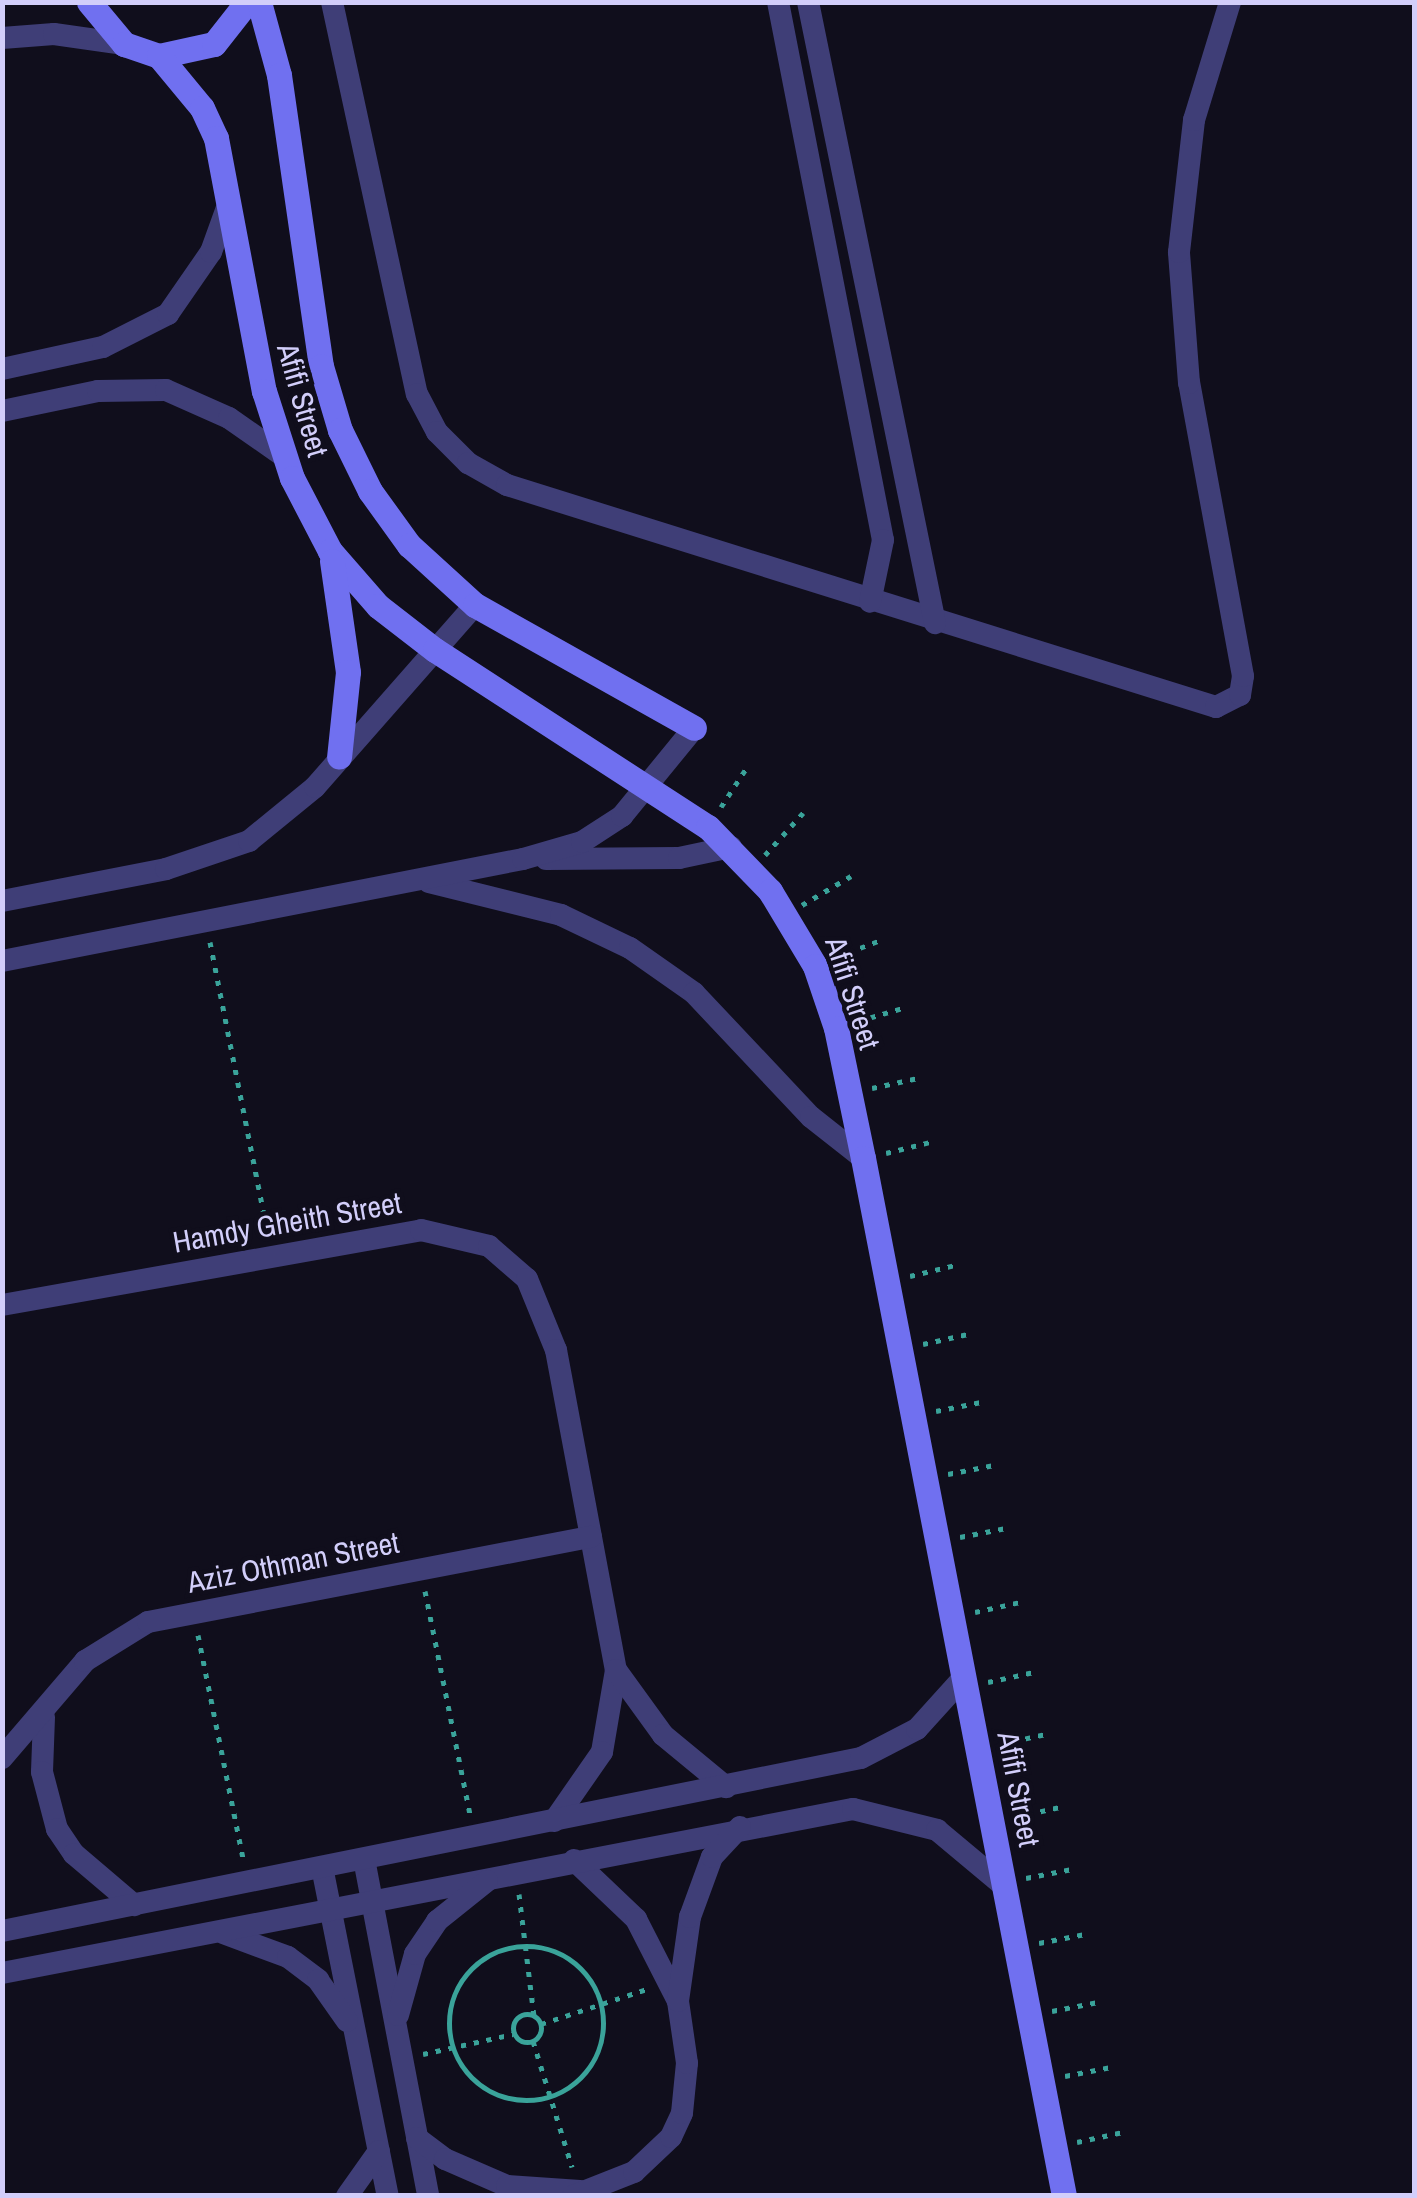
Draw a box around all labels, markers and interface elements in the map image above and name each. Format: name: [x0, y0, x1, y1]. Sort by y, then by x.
street label: Afifi Street: [270, 339, 336, 461]
street label: Afifi Street: [818, 932, 888, 1054]
street label: Hamdy Gheith Street: [170, 1184, 404, 1260]
street label: Aziz Othman Street: [184, 1524, 402, 1600]
street label: Afifi Street: [990, 1729, 1048, 1849]

